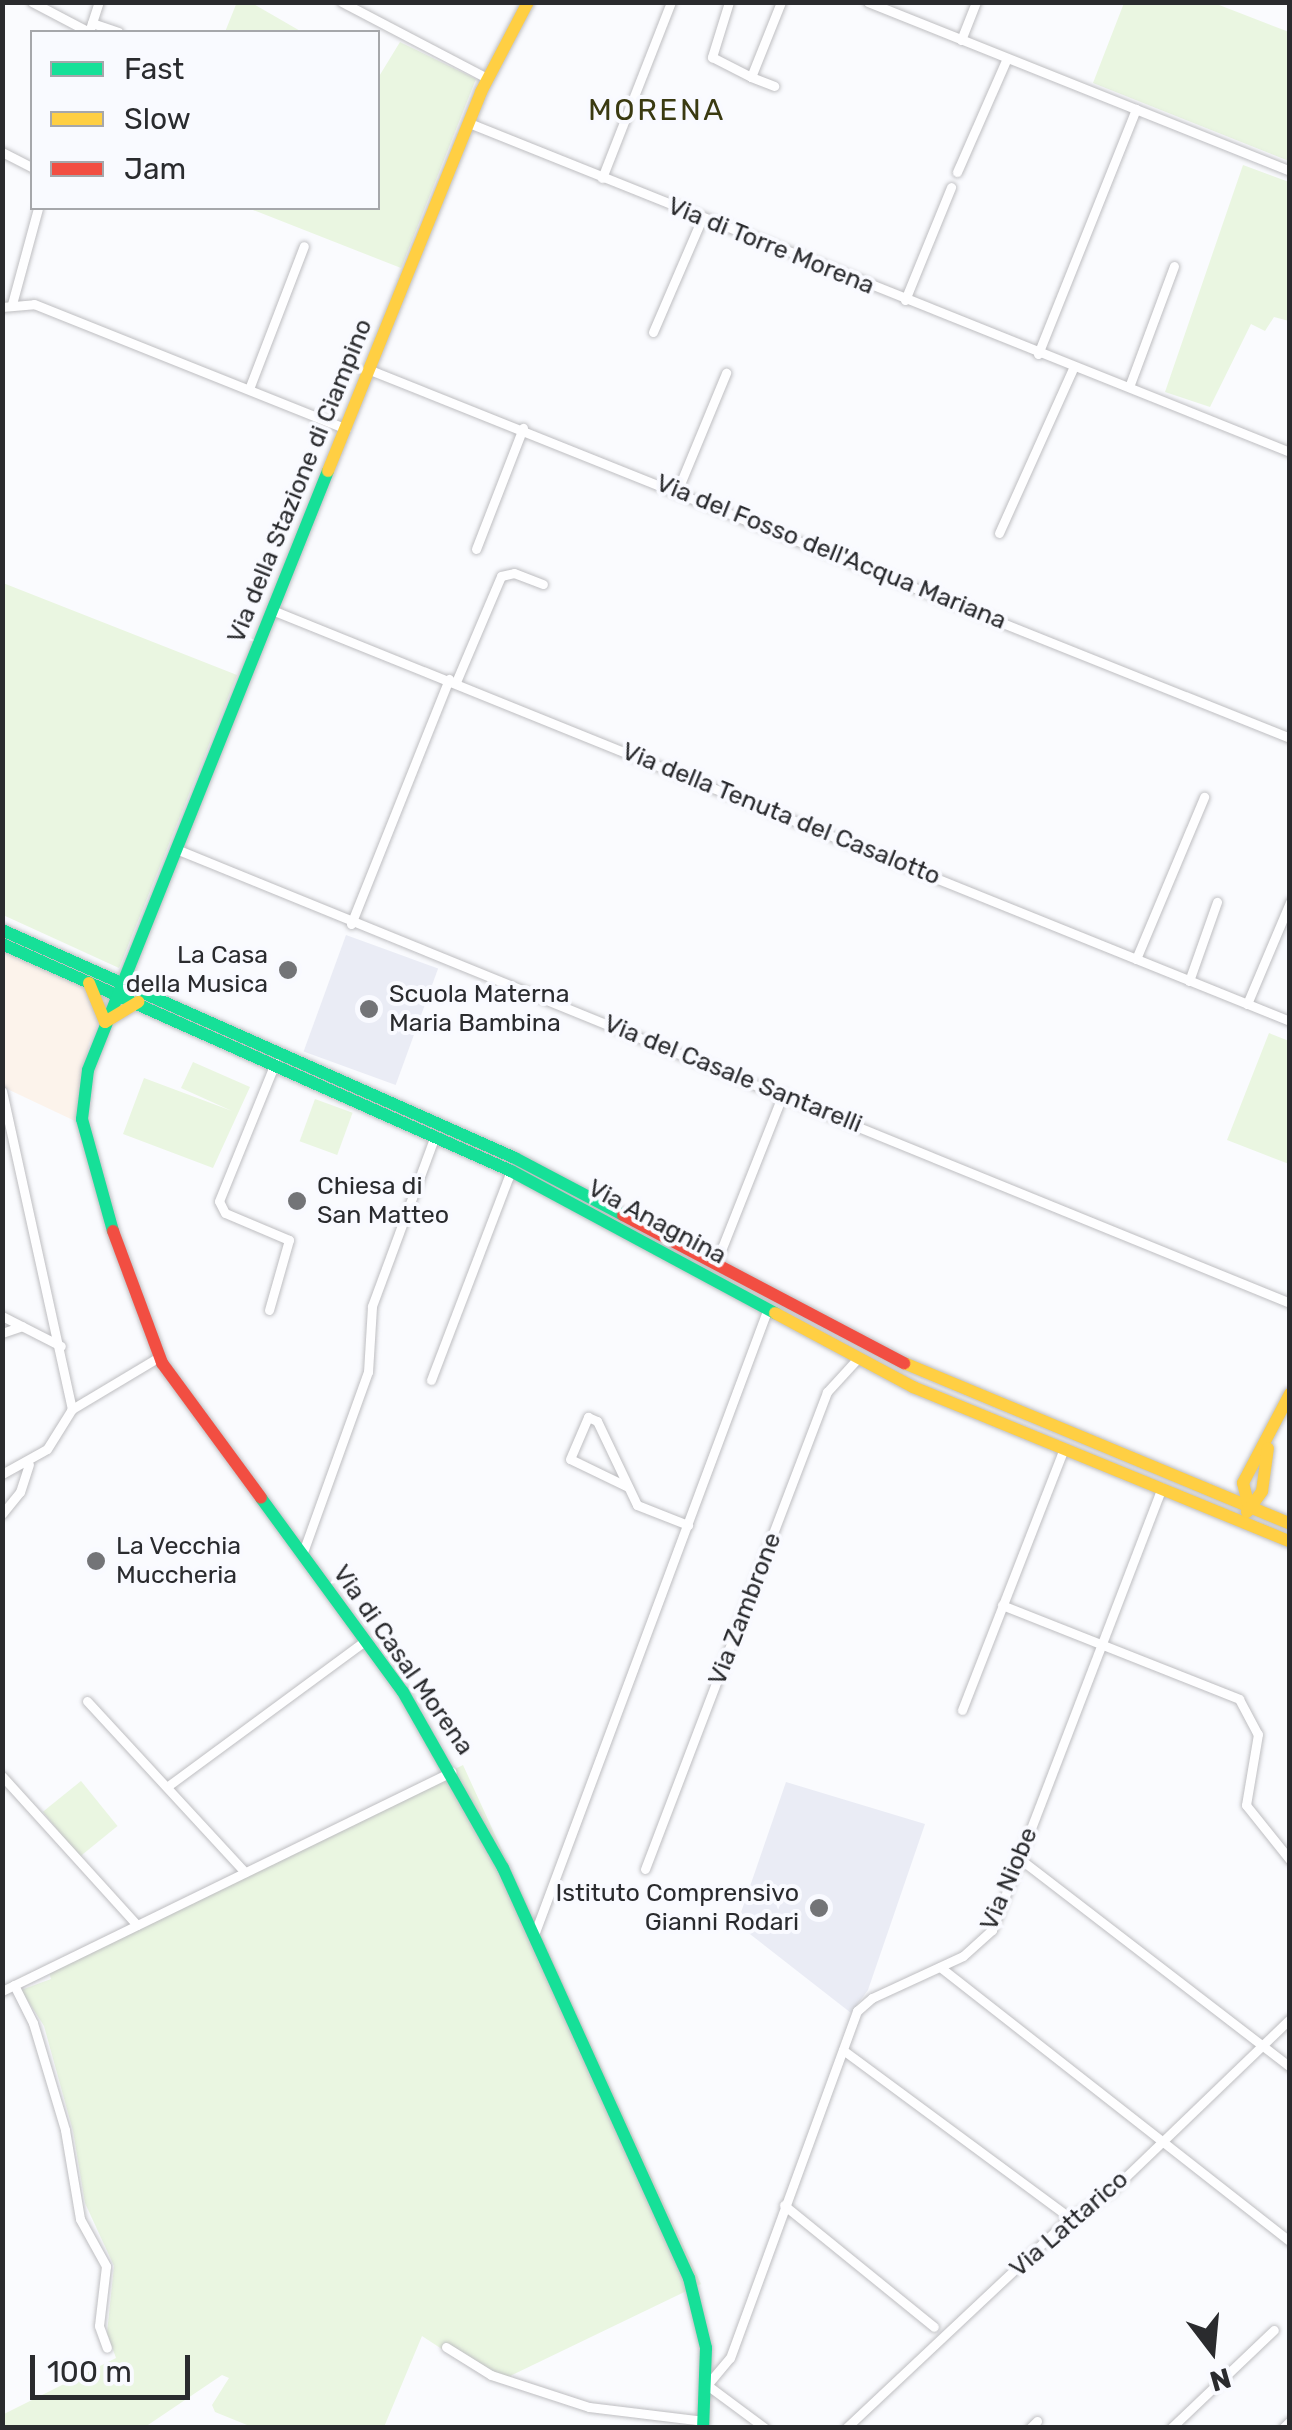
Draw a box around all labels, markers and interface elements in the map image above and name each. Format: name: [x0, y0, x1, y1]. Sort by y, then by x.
legend: [30, 30, 380, 210]
text: Fast: [124, 51, 184, 87]
district label: MORENA: [588, 92, 726, 128]
text: Slow: [124, 101, 191, 137]
text: Jam: [124, 151, 186, 187]
street label: Via di Torre Morena: [663, 191, 879, 301]
street label: Via della Stazione di Ciampino: [221, 315, 379, 647]
street label: Via del Fosso dell'Acqua Mariana: [652, 468, 1010, 636]
street label: Via della Tenuta del Casalotto: [617, 736, 945, 892]
place label: La Casa della Musica: [126, 941, 268, 1000]
marker: La Casa della Musica: [277, 959, 299, 981]
place label: Scuola Materna Maria Bambina: [389, 980, 570, 1039]
marker: Scuola Materna Maria Bambina: [358, 998, 380, 1020]
street label: Via del Casale Santarelli: [599, 1008, 867, 1140]
place label: Chiesa di San Matteo: [317, 1172, 449, 1231]
street label: Via Anagnina: [582, 1173, 732, 1271]
marker: Chiesa di San Matteo: [286, 1190, 308, 1212]
street label: Via Zambrone: [702, 1529, 788, 1689]
place label: La Vecchia Muccheria: [116, 1532, 242, 1591]
marker: La Vecchia Muccheria: [85, 1550, 107, 1572]
street label: Via di Casal Morena: [326, 1559, 480, 1761]
street label: Via Niobe: [974, 1823, 1044, 1935]
place label: Istituto Comprensivo Gianni Rodari: [555, 1879, 799, 1938]
marker: Istituto Comprensivo Gianni Rodari: [808, 1897, 830, 1919]
street label: Via Lattarico: [1004, 2164, 1134, 2284]
north arrow: [1162, 2300, 1262, 2400]
scale bar: [35, 2335, 195, 2397]
text: 100 m: [47, 2354, 132, 2390]
text: N: [1206, 2361, 1235, 2398]

